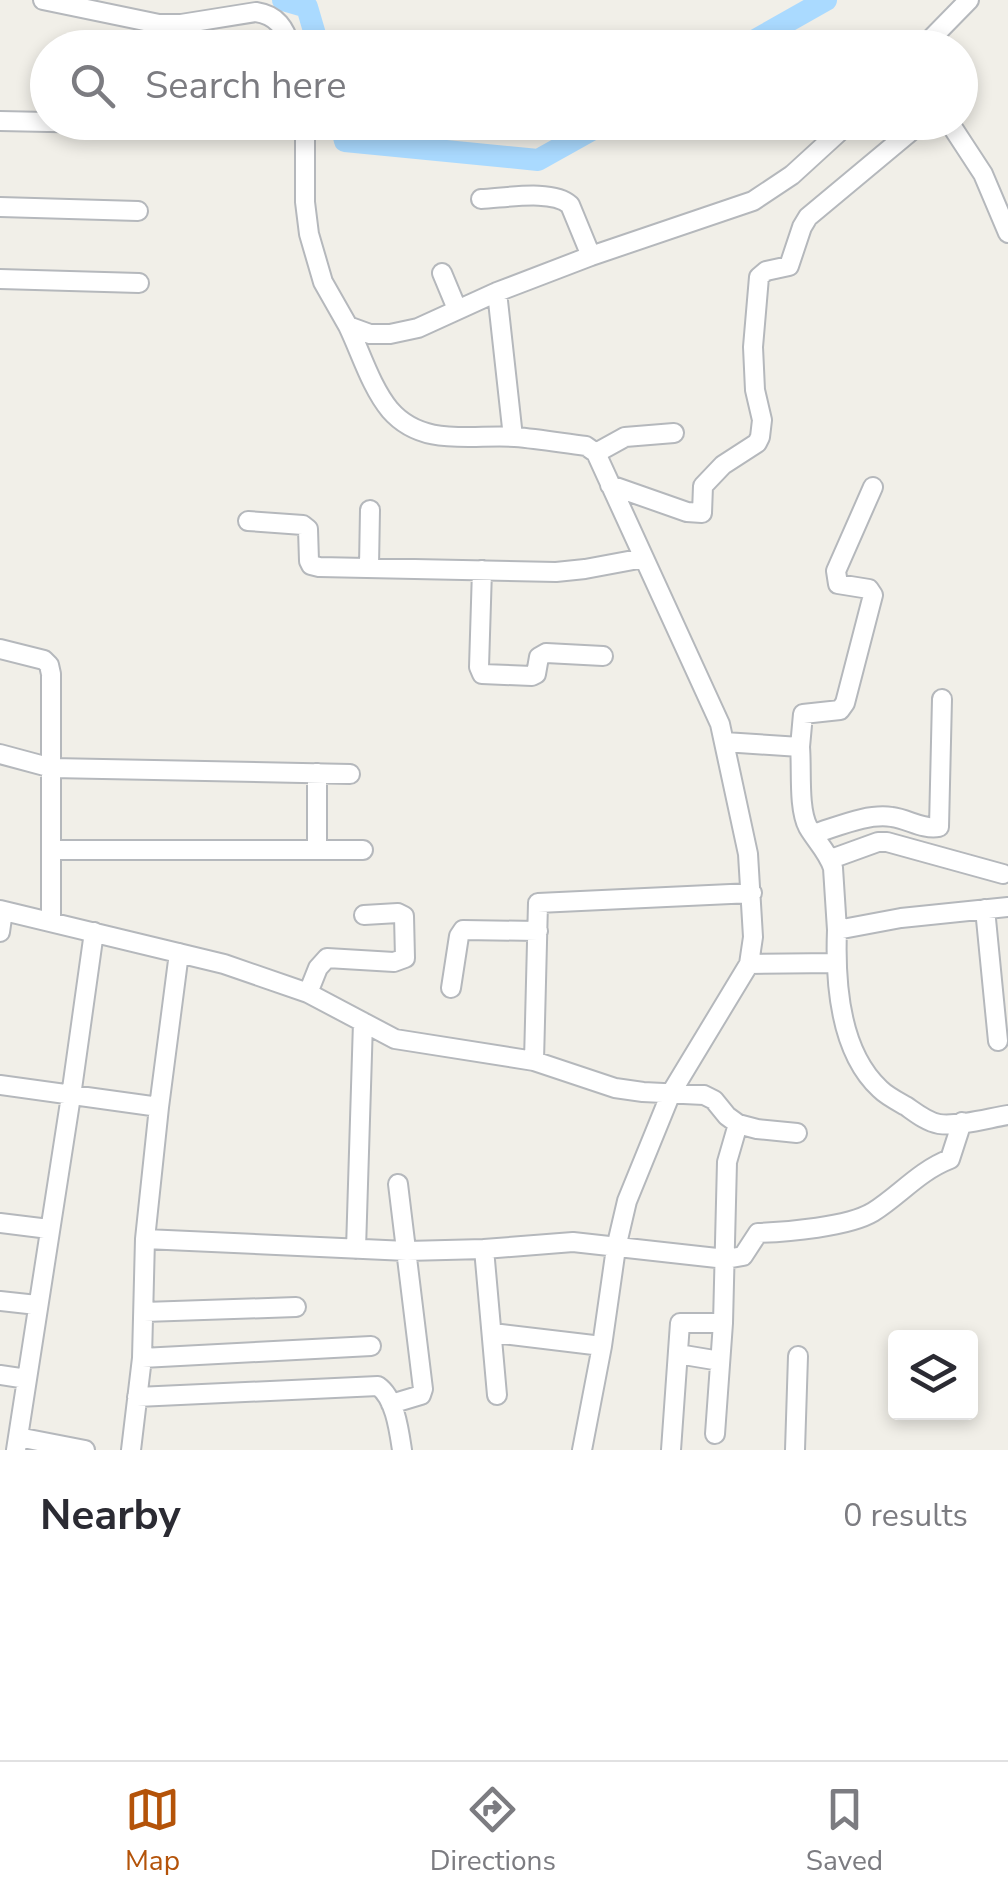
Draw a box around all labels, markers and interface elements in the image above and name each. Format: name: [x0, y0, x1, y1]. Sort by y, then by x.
search box: [30, 30, 978, 140]
icon: search: [65, 58, 120, 113]
text: Search here: [145, 60, 346, 111]
map controls: [888, 1330, 978, 1420]
button: layers: [888, 1330, 978, 1420]
text: Nearby: [40, 1487, 181, 1544]
text: 0 results: [843, 1494, 968, 1537]
tab: Map: [125, 1782, 180, 1880]
tab: Directions: [430, 1782, 556, 1880]
tab: Saved: [806, 1782, 883, 1880]

